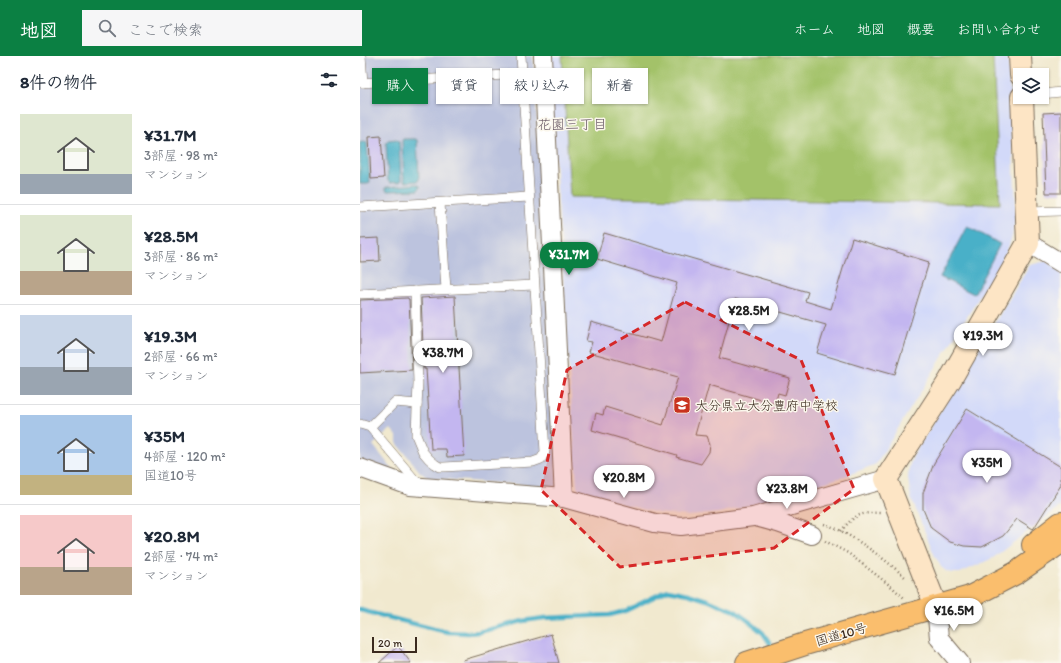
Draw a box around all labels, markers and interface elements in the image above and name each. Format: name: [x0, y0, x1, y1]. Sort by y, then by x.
search box: [82, 10, 362, 46]
icon: search: [96, 17, 118, 39]
text: 地図: [20, 19, 58, 42]
text: ここで検索: [128, 21, 203, 39]
text: ホーム: [794, 21, 835, 38]
text: 地図: [857, 21, 885, 38]
text: 概要: [907, 21, 935, 38]
text: お問い合わせ: [957, 21, 1041, 38]
chip: 購入: [372, 68, 428, 104]
chip: 賃貸: [436, 68, 492, 104]
chip: 絞り込み: [500, 68, 584, 104]
chip: 新着: [592, 68, 648, 104]
map controls: [1013, 68, 1049, 104]
button: layers: [1013, 68, 1049, 104]
icon: filters: [318, 69, 340, 91]
text: 8件の物件: [20, 72, 97, 92]
district label: 花園三丁目: [537, 116, 607, 133]
text: ¥31.7M: [144, 125, 197, 145]
icon: home: [52, 130, 100, 178]
text: 3部屋 · 98 m²: [144, 148, 218, 163]
text: マンション: [144, 167, 208, 182]
text: ¥28.5M: [144, 226, 198, 246]
icon: home: [52, 231, 100, 279]
pin: ¥31.7M: [536, 242, 602, 276]
text: ¥31.7M: [549, 247, 589, 262]
text: 3部屋 · 86 m²: [144, 249, 218, 264]
text: マンション: [144, 268, 208, 283]
pin: ¥28.5M: [716, 298, 782, 332]
text: ¥28.5M: [728, 303, 770, 318]
pin: ¥19.3M: [950, 323, 1016, 357]
text: ¥19.3M: [144, 326, 197, 346]
text: ¥19.3M: [963, 328, 1003, 343]
icon: home: [52, 331, 100, 379]
pin: ¥38.7M: [410, 340, 476, 374]
text: ¥38.7M: [422, 345, 464, 360]
text: 2部屋 · 66 m²: [144, 349, 217, 364]
text: マンション: [144, 368, 208, 383]
school or university icon: 大分県立大分豊府中学校: [672, 395, 692, 415]
place label: 大分県立大分豊府中学校: [695, 398, 838, 413]
text: ¥35M: [144, 426, 185, 446]
icon: home: [52, 431, 100, 479]
text: 4部屋 · 120 m²: [144, 449, 226, 464]
pin: ¥35M: [963, 450, 1011, 484]
text: ¥35M: [971, 455, 1003, 470]
pin: ¥20.8M: [591, 465, 657, 499]
text: 国道10号: [144, 468, 197, 483]
text: ¥20.8M: [603, 470, 645, 485]
pin: ¥23.8M: [754, 476, 820, 510]
text: ¥23.8M: [766, 481, 808, 496]
text: ¥20.8M: [144, 526, 200, 546]
icon: home: [52, 531, 100, 579]
text: 2部屋 · 74 m²: [144, 549, 218, 564]
text: マンション: [144, 568, 208, 583]
pin: ¥16.5M: [921, 598, 987, 632]
text: ¥16.5M: [934, 603, 974, 618]
street label: 国道10号: [814, 620, 869, 649]
scale bar: [372, 635, 417, 654]
text: 20 m: [378, 637, 402, 650]

